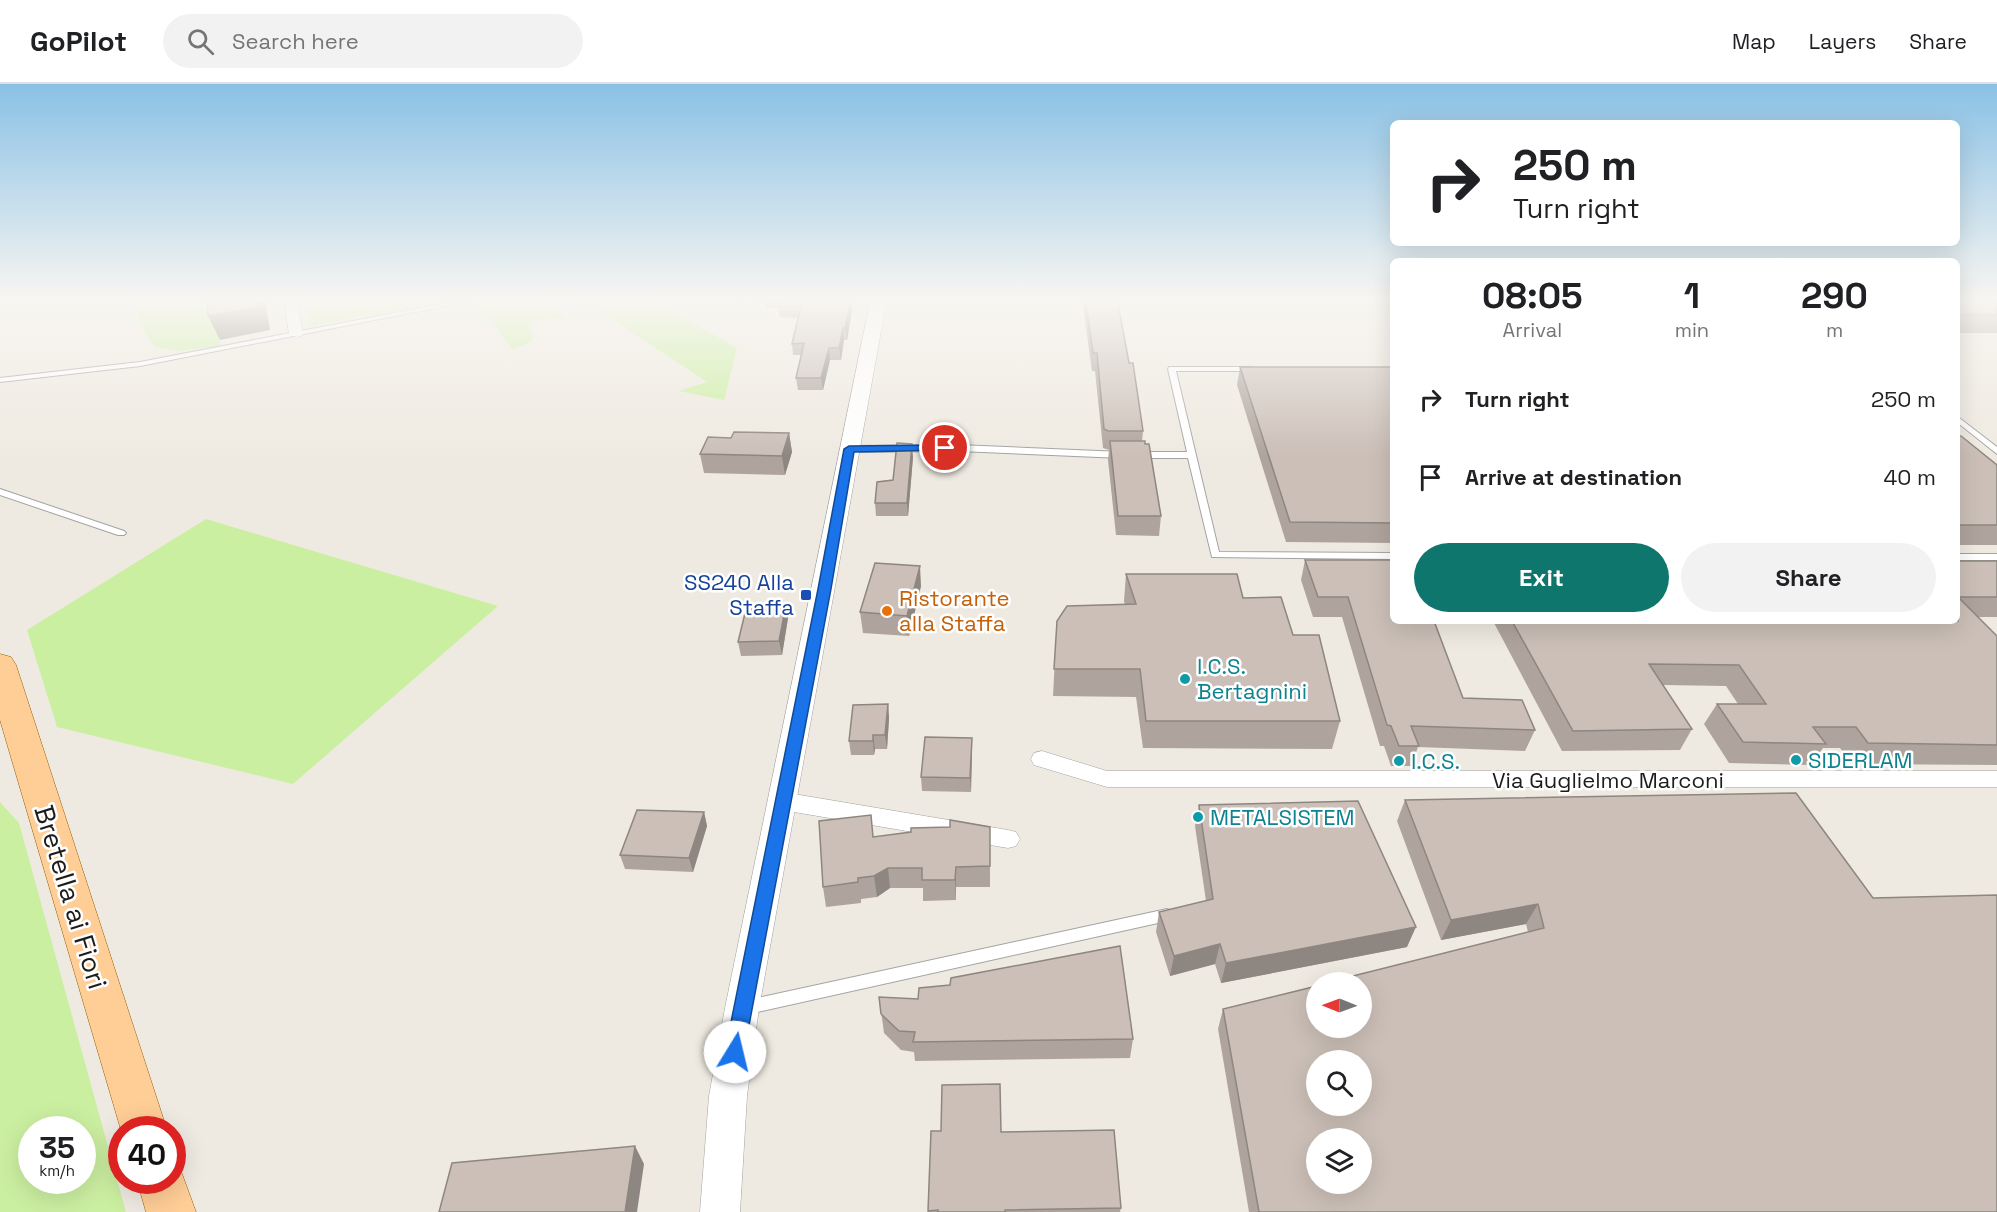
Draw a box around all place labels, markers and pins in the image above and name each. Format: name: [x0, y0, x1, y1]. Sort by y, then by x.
pin: [919, 422, 970, 473]
place label: SS240 Alla Staffa: [684, 568, 794, 621]
place label: Ristorante alla Staffa: [899, 584, 1009, 637]
marker: SS240 Alla Staffa: [799, 588, 813, 602]
marker: Ristorante alla Staffa: [880, 604, 894, 618]
place label: I.C.S. Bertagnini: [1197, 652, 1307, 705]
marker: I.C.S. Bertagnini: [1178, 672, 1192, 686]
place label: SIDERLAM: [1808, 746, 1913, 774]
place label: I.C.S.: [1411, 747, 1460, 775]
marker: SIDERLAM: [1789, 753, 1803, 767]
marker: I.C.S.: [1392, 754, 1406, 768]
place label: METALSISTEM: [1210, 803, 1355, 831]
marker: METALSISTEM: [1191, 810, 1205, 824]

